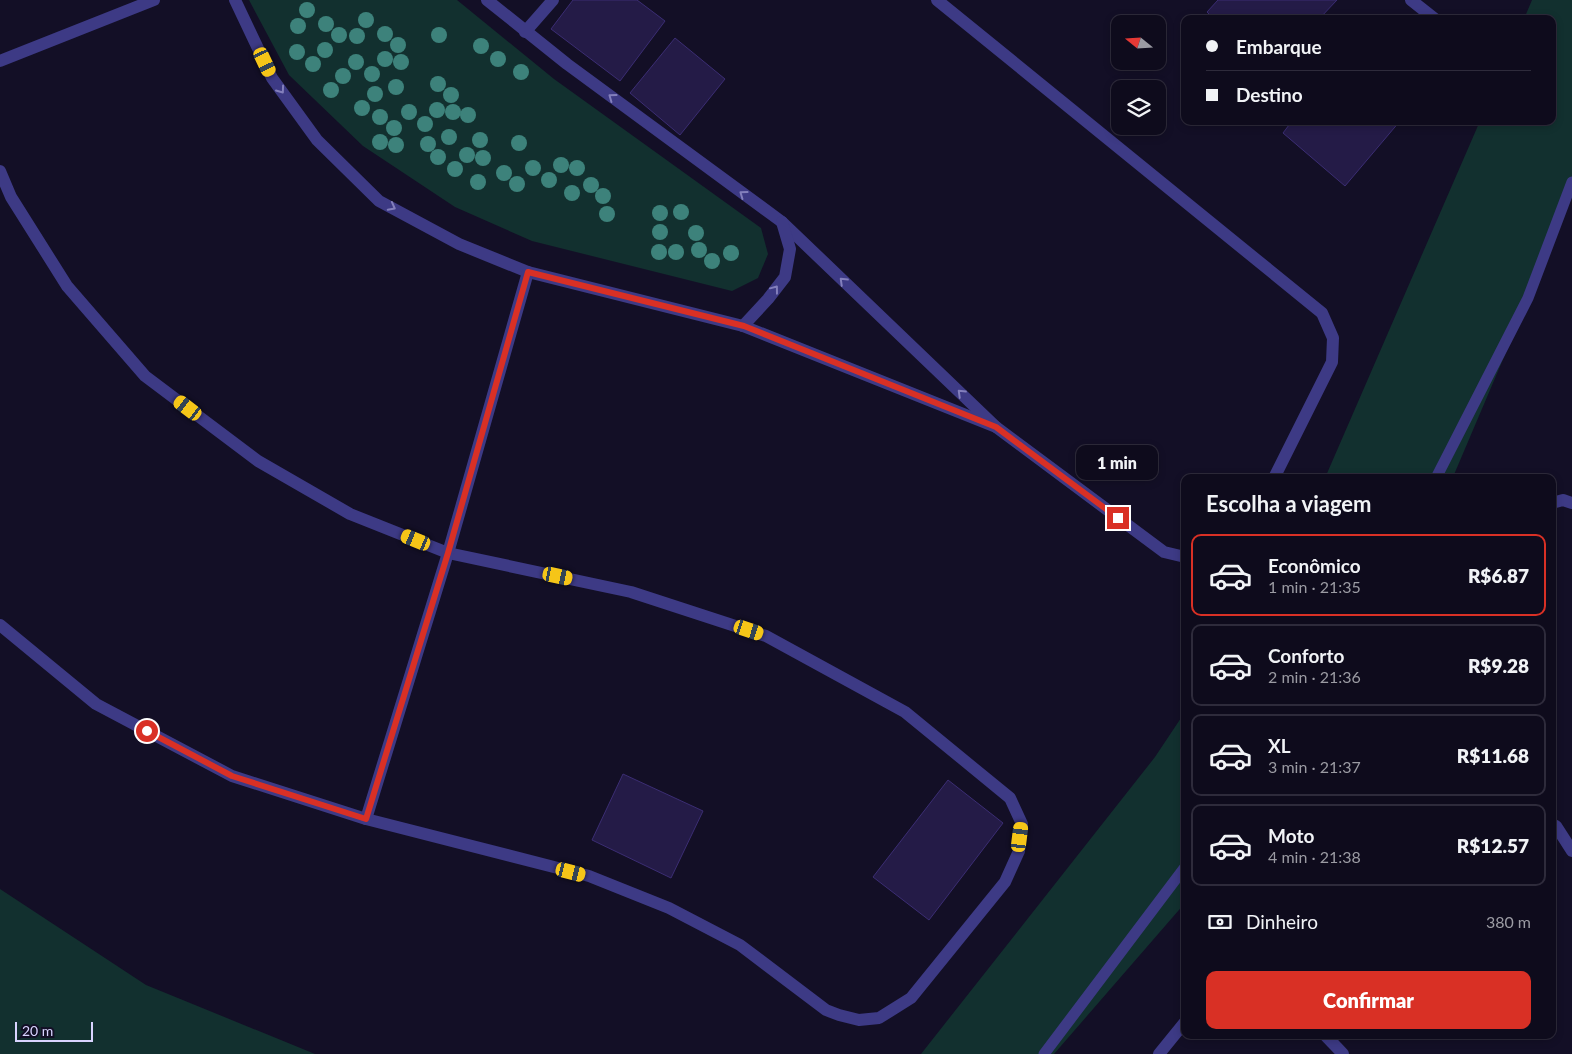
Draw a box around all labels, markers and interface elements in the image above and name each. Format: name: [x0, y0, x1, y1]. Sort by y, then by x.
north arrow: [1111, 15, 1166, 70]
map controls: [1111, 15, 1166, 135]
text: Embarque: [1236, 35, 1322, 58]
car: [251, 45, 278, 79]
button: layers: [1111, 80, 1166, 135]
text: Destino: [1236, 83, 1303, 106]
one-way arrow: [275, 84, 284, 94]
one-way arrow: [608, 94, 618, 103]
one-way arrow: [740, 191, 749, 199]
one-way arrow: [386, 201, 395, 211]
one-way arrow: [840, 278, 849, 287]
one-way arrow: [770, 286, 778, 295]
one-way arrow: [957, 390, 966, 399]
car: [171, 393, 204, 423]
callout: 1 min: [1077, 446, 1159, 480]
text: 1 min: [1097, 453, 1137, 472]
text: Escolha a viagem: [1206, 490, 1372, 517]
route end: [1107, 507, 1129, 529]
car: [399, 527, 432, 553]
icon: car: [1208, 553, 1253, 598]
text: Econômico: [1268, 554, 1361, 577]
text: R$6.87: [1468, 564, 1529, 587]
car: [541, 566, 574, 586]
text: 1 min · 21:35: [1268, 577, 1361, 596]
car: [732, 618, 765, 642]
icon: car: [1208, 643, 1253, 688]
text: Conforto: [1268, 644, 1344, 667]
text: R$9.28: [1468, 654, 1529, 677]
text: 2 min · 21:36: [1268, 667, 1361, 686]
route start: [136, 720, 158, 742]
icon: car: [1208, 733, 1253, 778]
text: XL: [1268, 734, 1291, 757]
text: R$11.68: [1457, 744, 1529, 767]
text: 3 min · 21:37: [1268, 757, 1361, 776]
car: [1010, 821, 1029, 853]
icon: car: [1208, 823, 1253, 868]
text: Moto: [1268, 824, 1314, 847]
text: R$12.57: [1457, 834, 1529, 857]
text: 4 min · 21:38: [1268, 847, 1361, 866]
car: [554, 861, 587, 883]
icon: cash: [1206, 908, 1234, 936]
text: Dinheiro: [1246, 910, 1318, 933]
text: 380 m: [1486, 912, 1531, 931]
button: Confirmar: [1206, 971, 1531, 1029]
scale bar: [15, 1019, 92, 1042]
text: 20 m: [22, 1022, 53, 1039]

